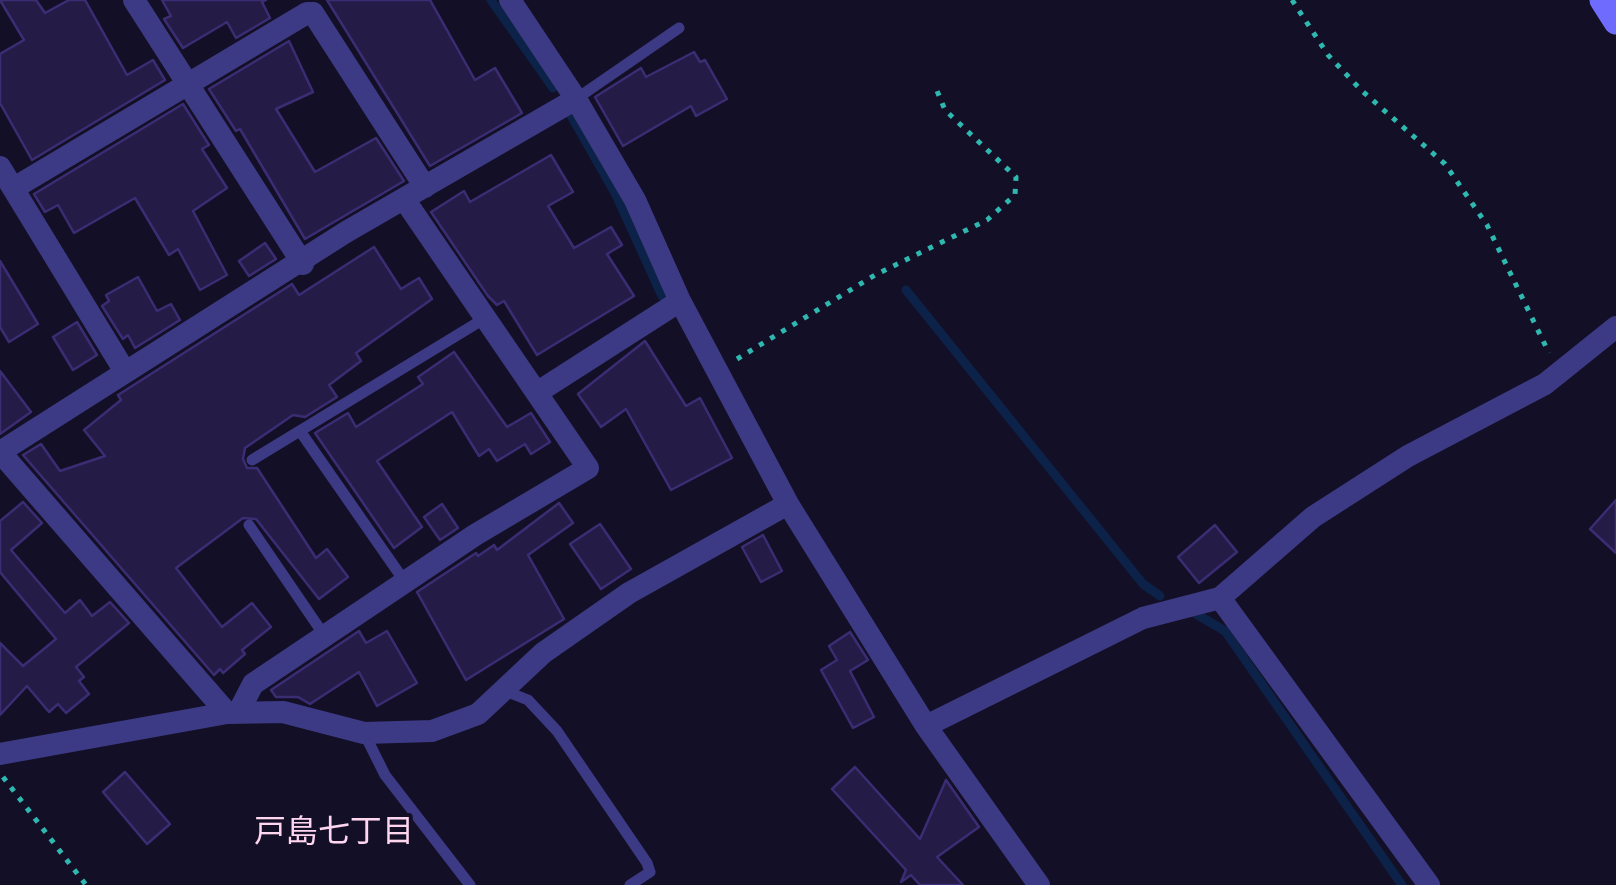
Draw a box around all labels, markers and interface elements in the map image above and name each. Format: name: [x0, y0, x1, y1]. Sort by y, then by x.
district label: 戸島七丁目: [254, 815, 414, 853]

